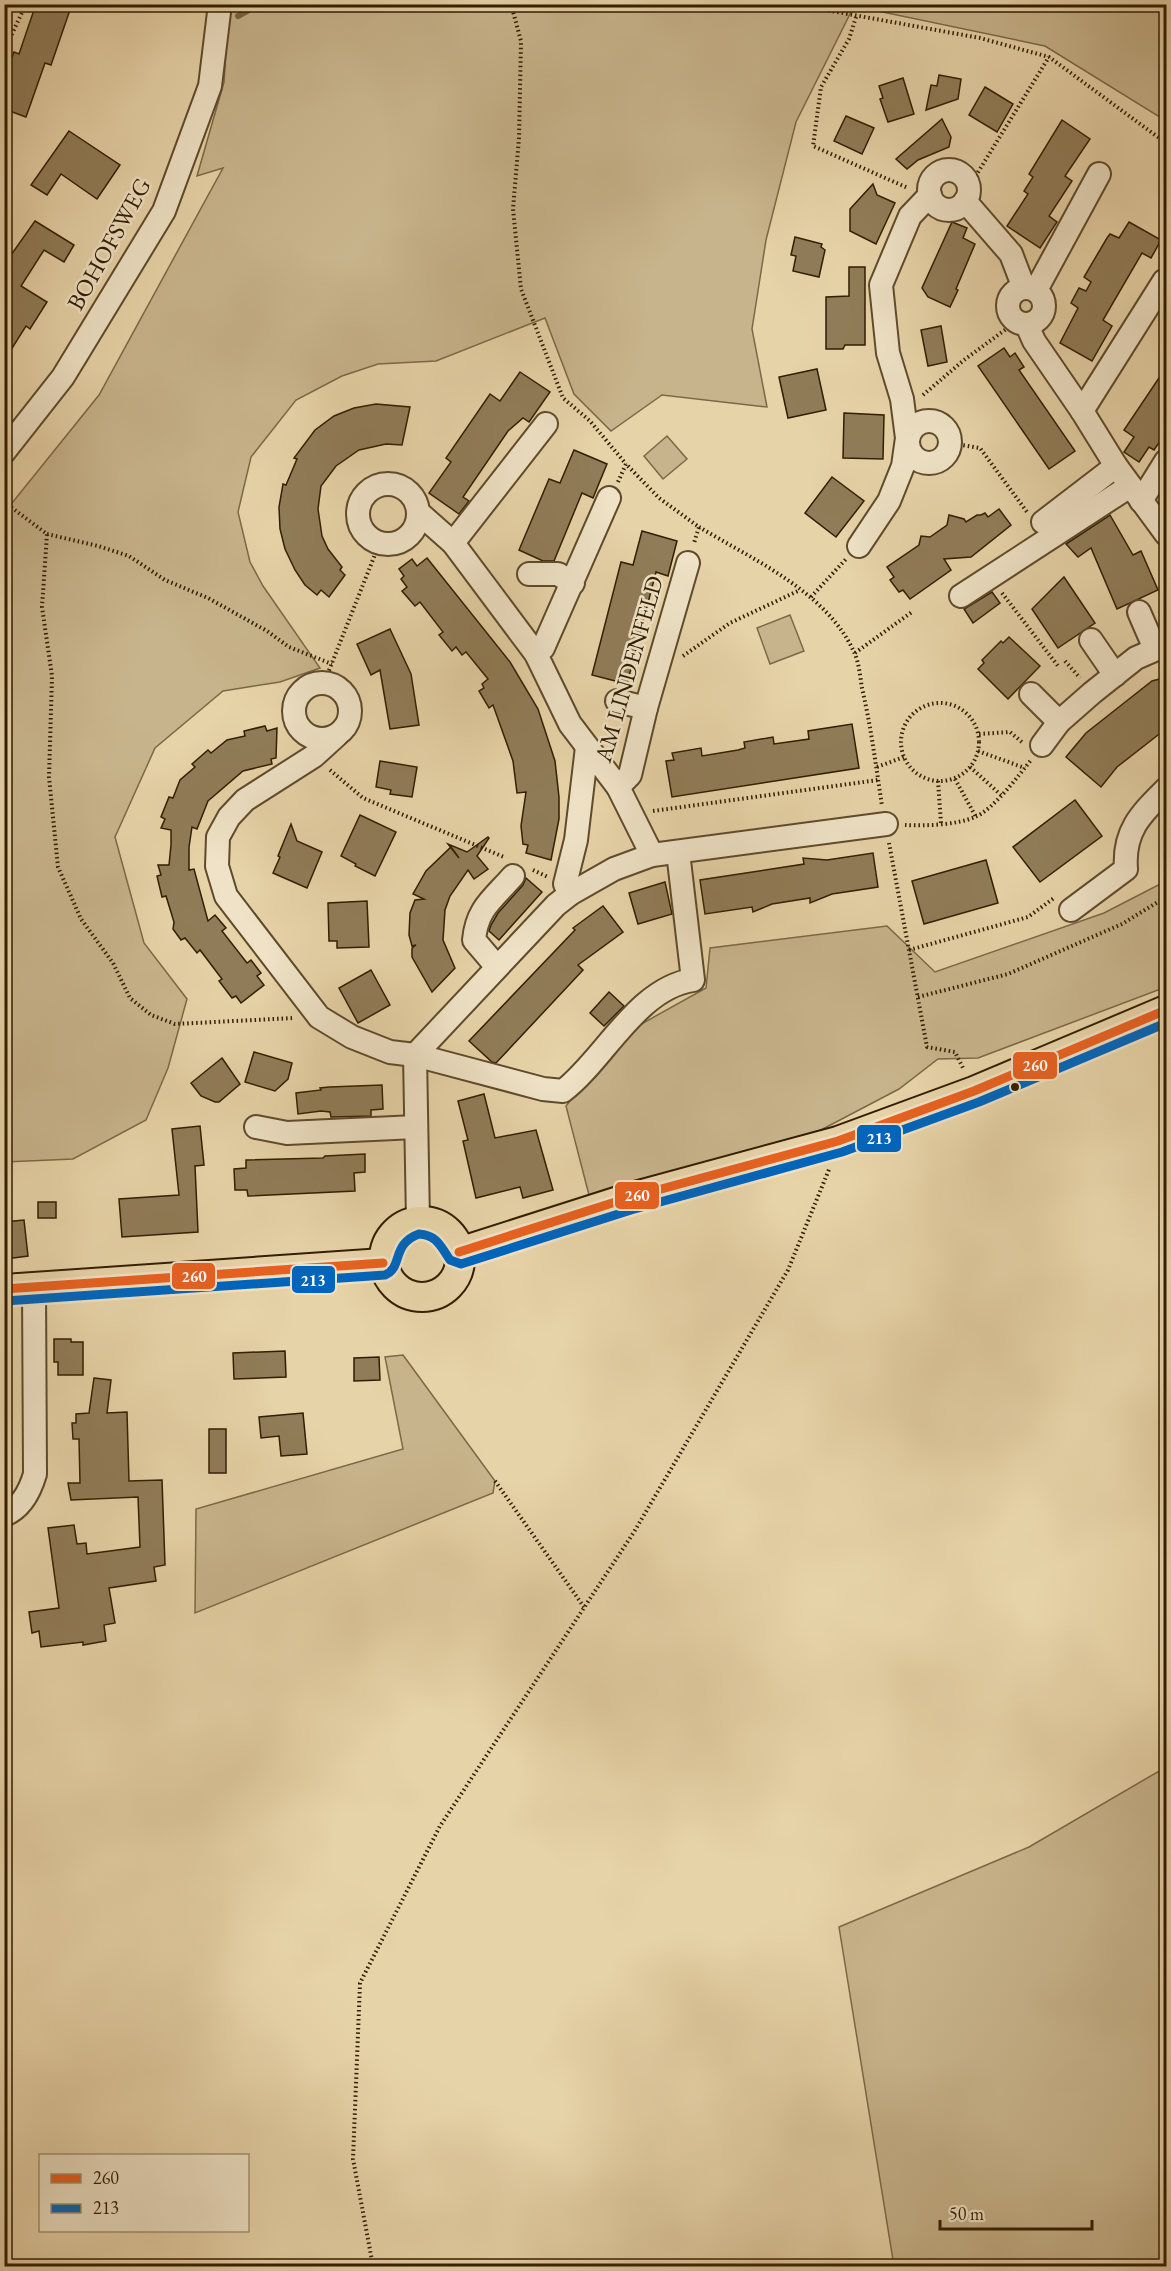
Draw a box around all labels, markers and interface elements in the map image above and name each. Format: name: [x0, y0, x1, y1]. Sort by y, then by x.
street label: BOHOFSWEG: [59, 172, 158, 315]
street label: AM LINDENFELD: [587, 572, 670, 767]
line badge: 260: [1012, 1051, 1058, 1080]
text: 260: [1022, 1055, 1048, 1076]
unlabelled marker: [1009, 1081, 1021, 1093]
line badge: 213: [856, 1124, 902, 1153]
text: 213: [866, 1128, 892, 1149]
line badge: 260: [614, 1181, 660, 1210]
text: 260: [624, 1185, 650, 1206]
line badge: 260: [171, 1262, 216, 1290]
line badge: 213: [291, 1265, 336, 1294]
text: 260: [181, 1266, 207, 1287]
text: 213: [300, 1270, 326, 1291]
legend: [39, 2154, 249, 2232]
text: 260: [93, 2166, 119, 2189]
scale bar: [940, 2193, 1092, 2231]
text: 213: [93, 2196, 119, 2219]
text: 50 m: [949, 2202, 984, 2225]

